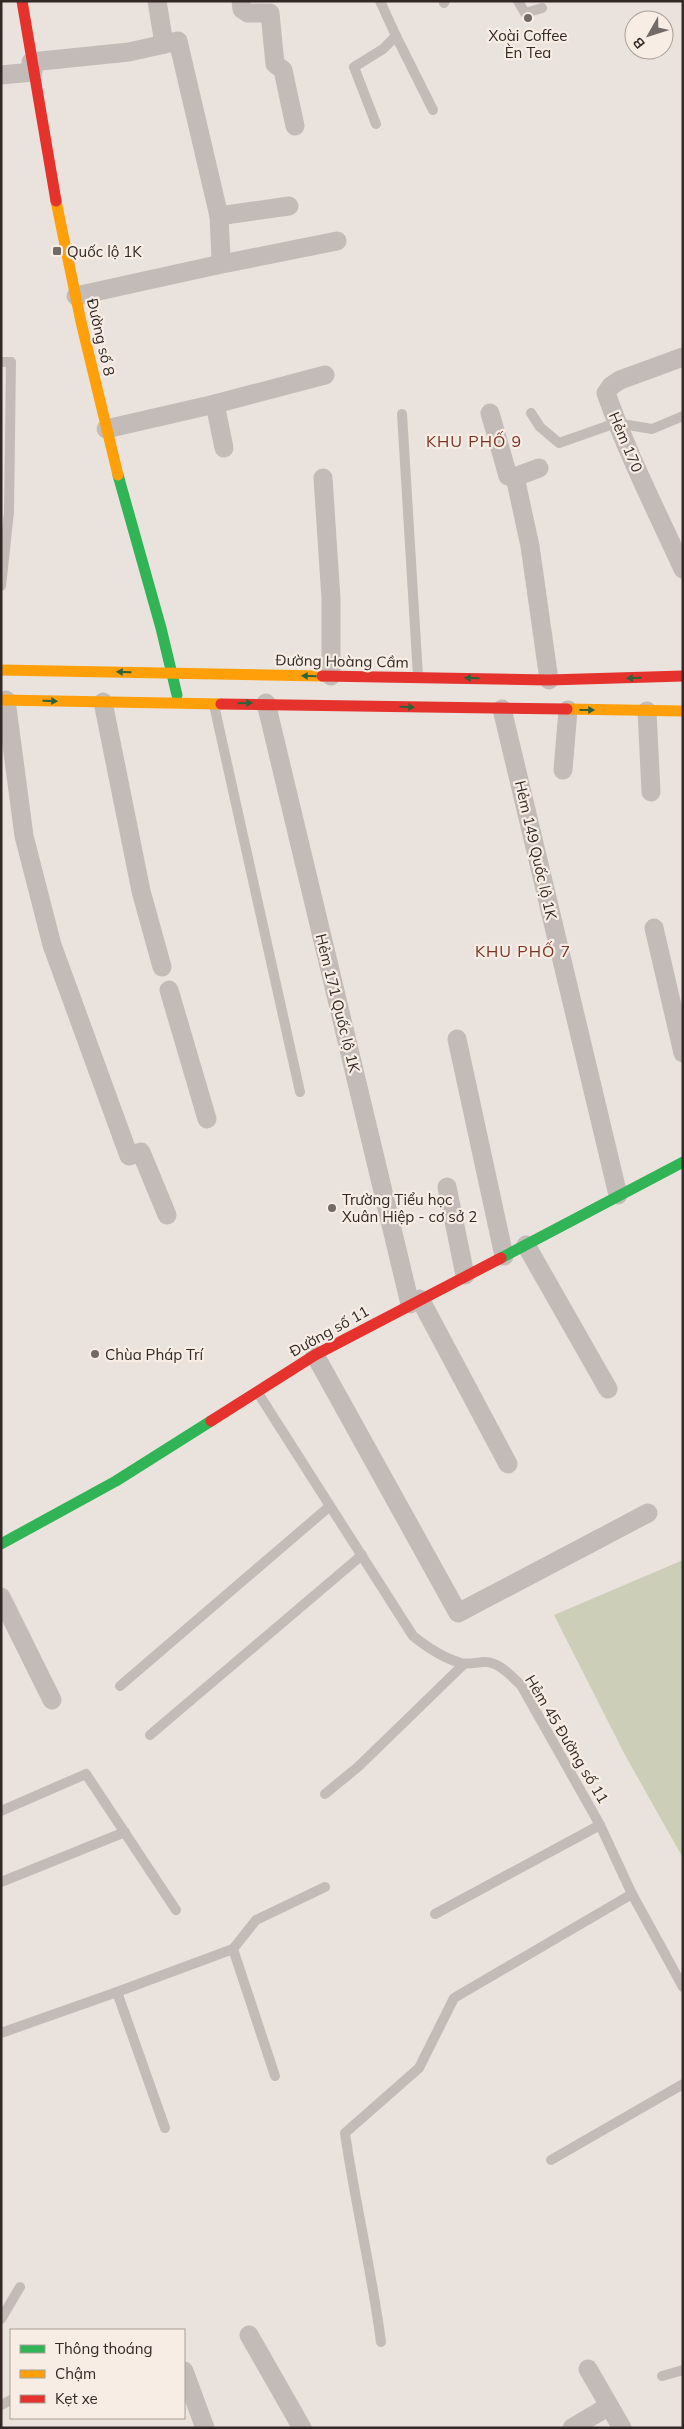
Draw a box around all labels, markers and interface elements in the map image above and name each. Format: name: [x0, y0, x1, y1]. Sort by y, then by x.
north arrow: [624, 10, 674, 60]
marker: Xoài Coffee Èn Tea: [522, 12, 534, 24]
place label: Xoài Coffee Èn Tea: [489, 26, 567, 62]
text: B: [629, 34, 649, 53]
place label: Quốc lộ 1K: [67, 242, 142, 261]
marker: Quốc lộ 1K: [51, 245, 63, 257]
street label: Đường số 8: [83, 296, 119, 378]
street label: Hẻm 170: [605, 409, 647, 475]
district label: KHU PHỐ 9: [426, 431, 522, 451]
street label: Đường Hoàng Cầm: [275, 650, 409, 672]
one-way arrow: [116, 667, 132, 675]
one-way arrow: [301, 671, 317, 679]
one-way arrow: [463, 674, 479, 682]
one-way arrow: [626, 674, 642, 682]
one-way arrow: [42, 698, 58, 706]
one-way arrow: [237, 699, 253, 707]
one-way arrow: [400, 703, 416, 711]
one-way arrow: [580, 707, 596, 715]
street label: Hẻm 149 Quốc lộ 1K: [511, 779, 561, 922]
street label: Hẻm 171 Quốc lộ 1K: [312, 932, 365, 1075]
district label: KHU PHỐ 7: [475, 941, 571, 961]
place label: Trường Tiểu học Xuân Hiệp - cơ sở 2: [342, 1190, 477, 1226]
marker: Trường Tiểu học Xuân Hiệp - cơ sở 2: [326, 1202, 338, 1214]
street label: Đường số 11: [286, 1301, 372, 1361]
place label: Chùa Pháp Trí: [105, 1345, 204, 1364]
marker: Chùa Pháp Trí: [89, 1348, 101, 1360]
street label: Hẻm 45 Đường số 11: [521, 1671, 613, 1807]
legend: [10, 2329, 185, 2419]
text: Thông thoáng: [55, 2339, 153, 2358]
text: Chậm: [55, 2364, 96, 2383]
text: Kẹt xe: [55, 2389, 98, 2408]

